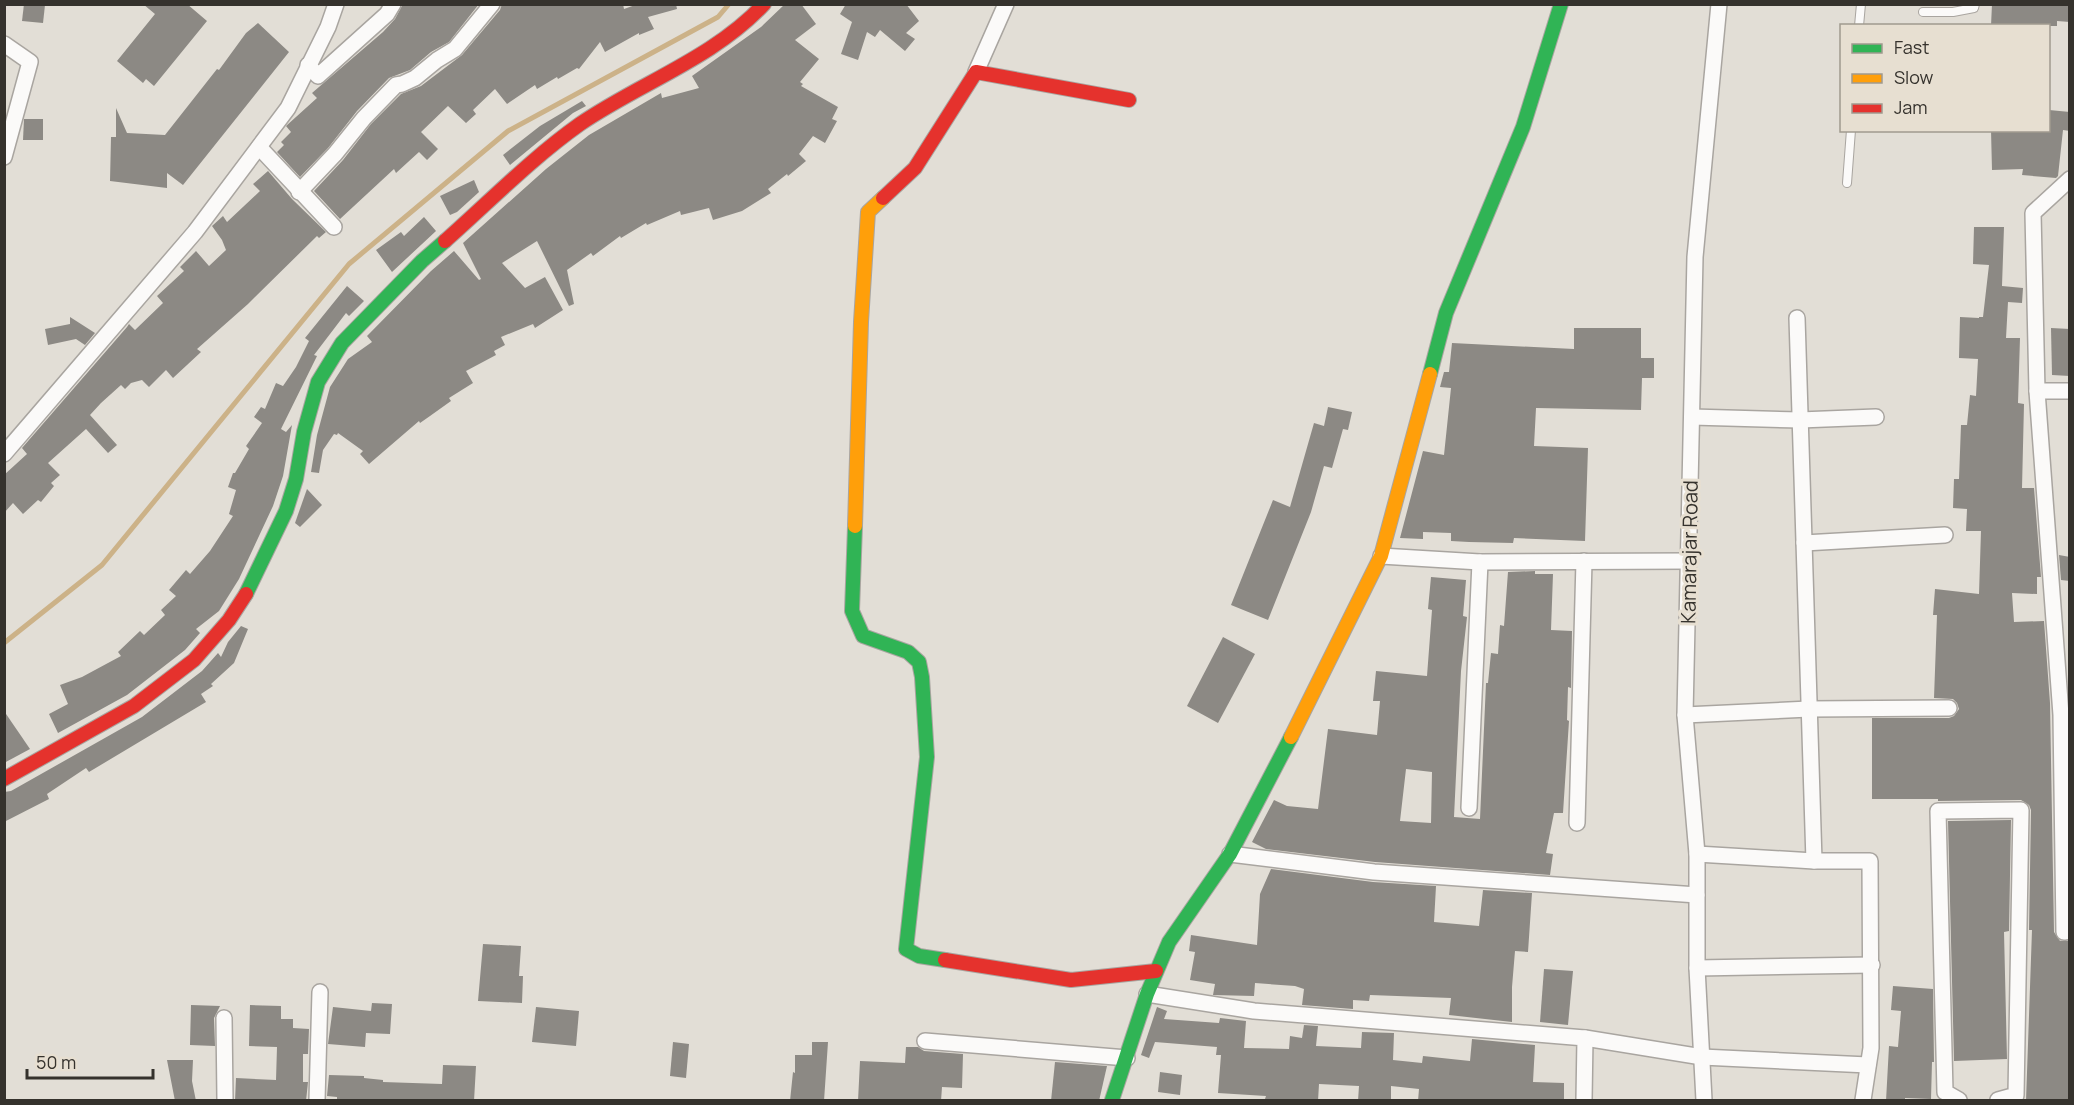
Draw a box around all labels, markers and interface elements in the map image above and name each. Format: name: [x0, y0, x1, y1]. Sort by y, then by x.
legend: [1840, 24, 2050, 132]
text: Fast: [1894, 35, 1929, 59]
text: Slow: [1894, 65, 1934, 89]
text: Jam: [1894, 95, 1928, 119]
street label: Kamarajar Road: [1674, 480, 1704, 624]
scale bar: [27, 1042, 153, 1080]
text: 50 m: [36, 1050, 76, 1074]

